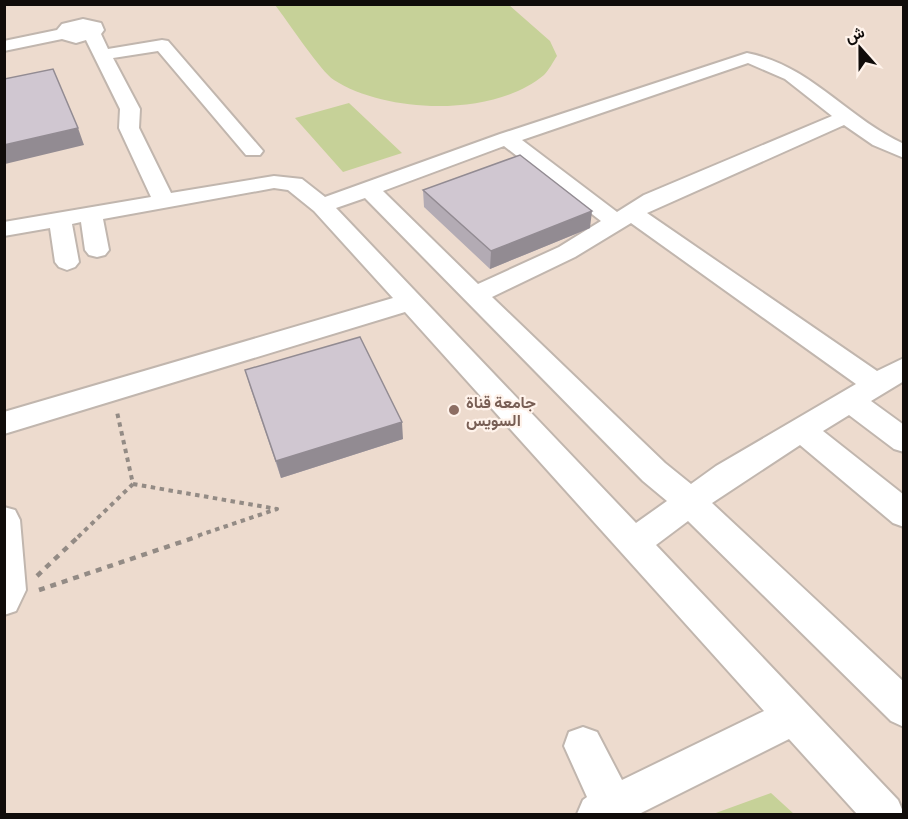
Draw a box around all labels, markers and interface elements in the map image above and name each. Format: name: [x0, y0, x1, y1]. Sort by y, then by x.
north arrow: [830, 18, 890, 78]
text: ش: [842, 21, 867, 47]
place label: جامعة قناة السويس: [466, 392, 536, 431]
marker: جامعة قناة السويس: [447, 403, 461, 417]

